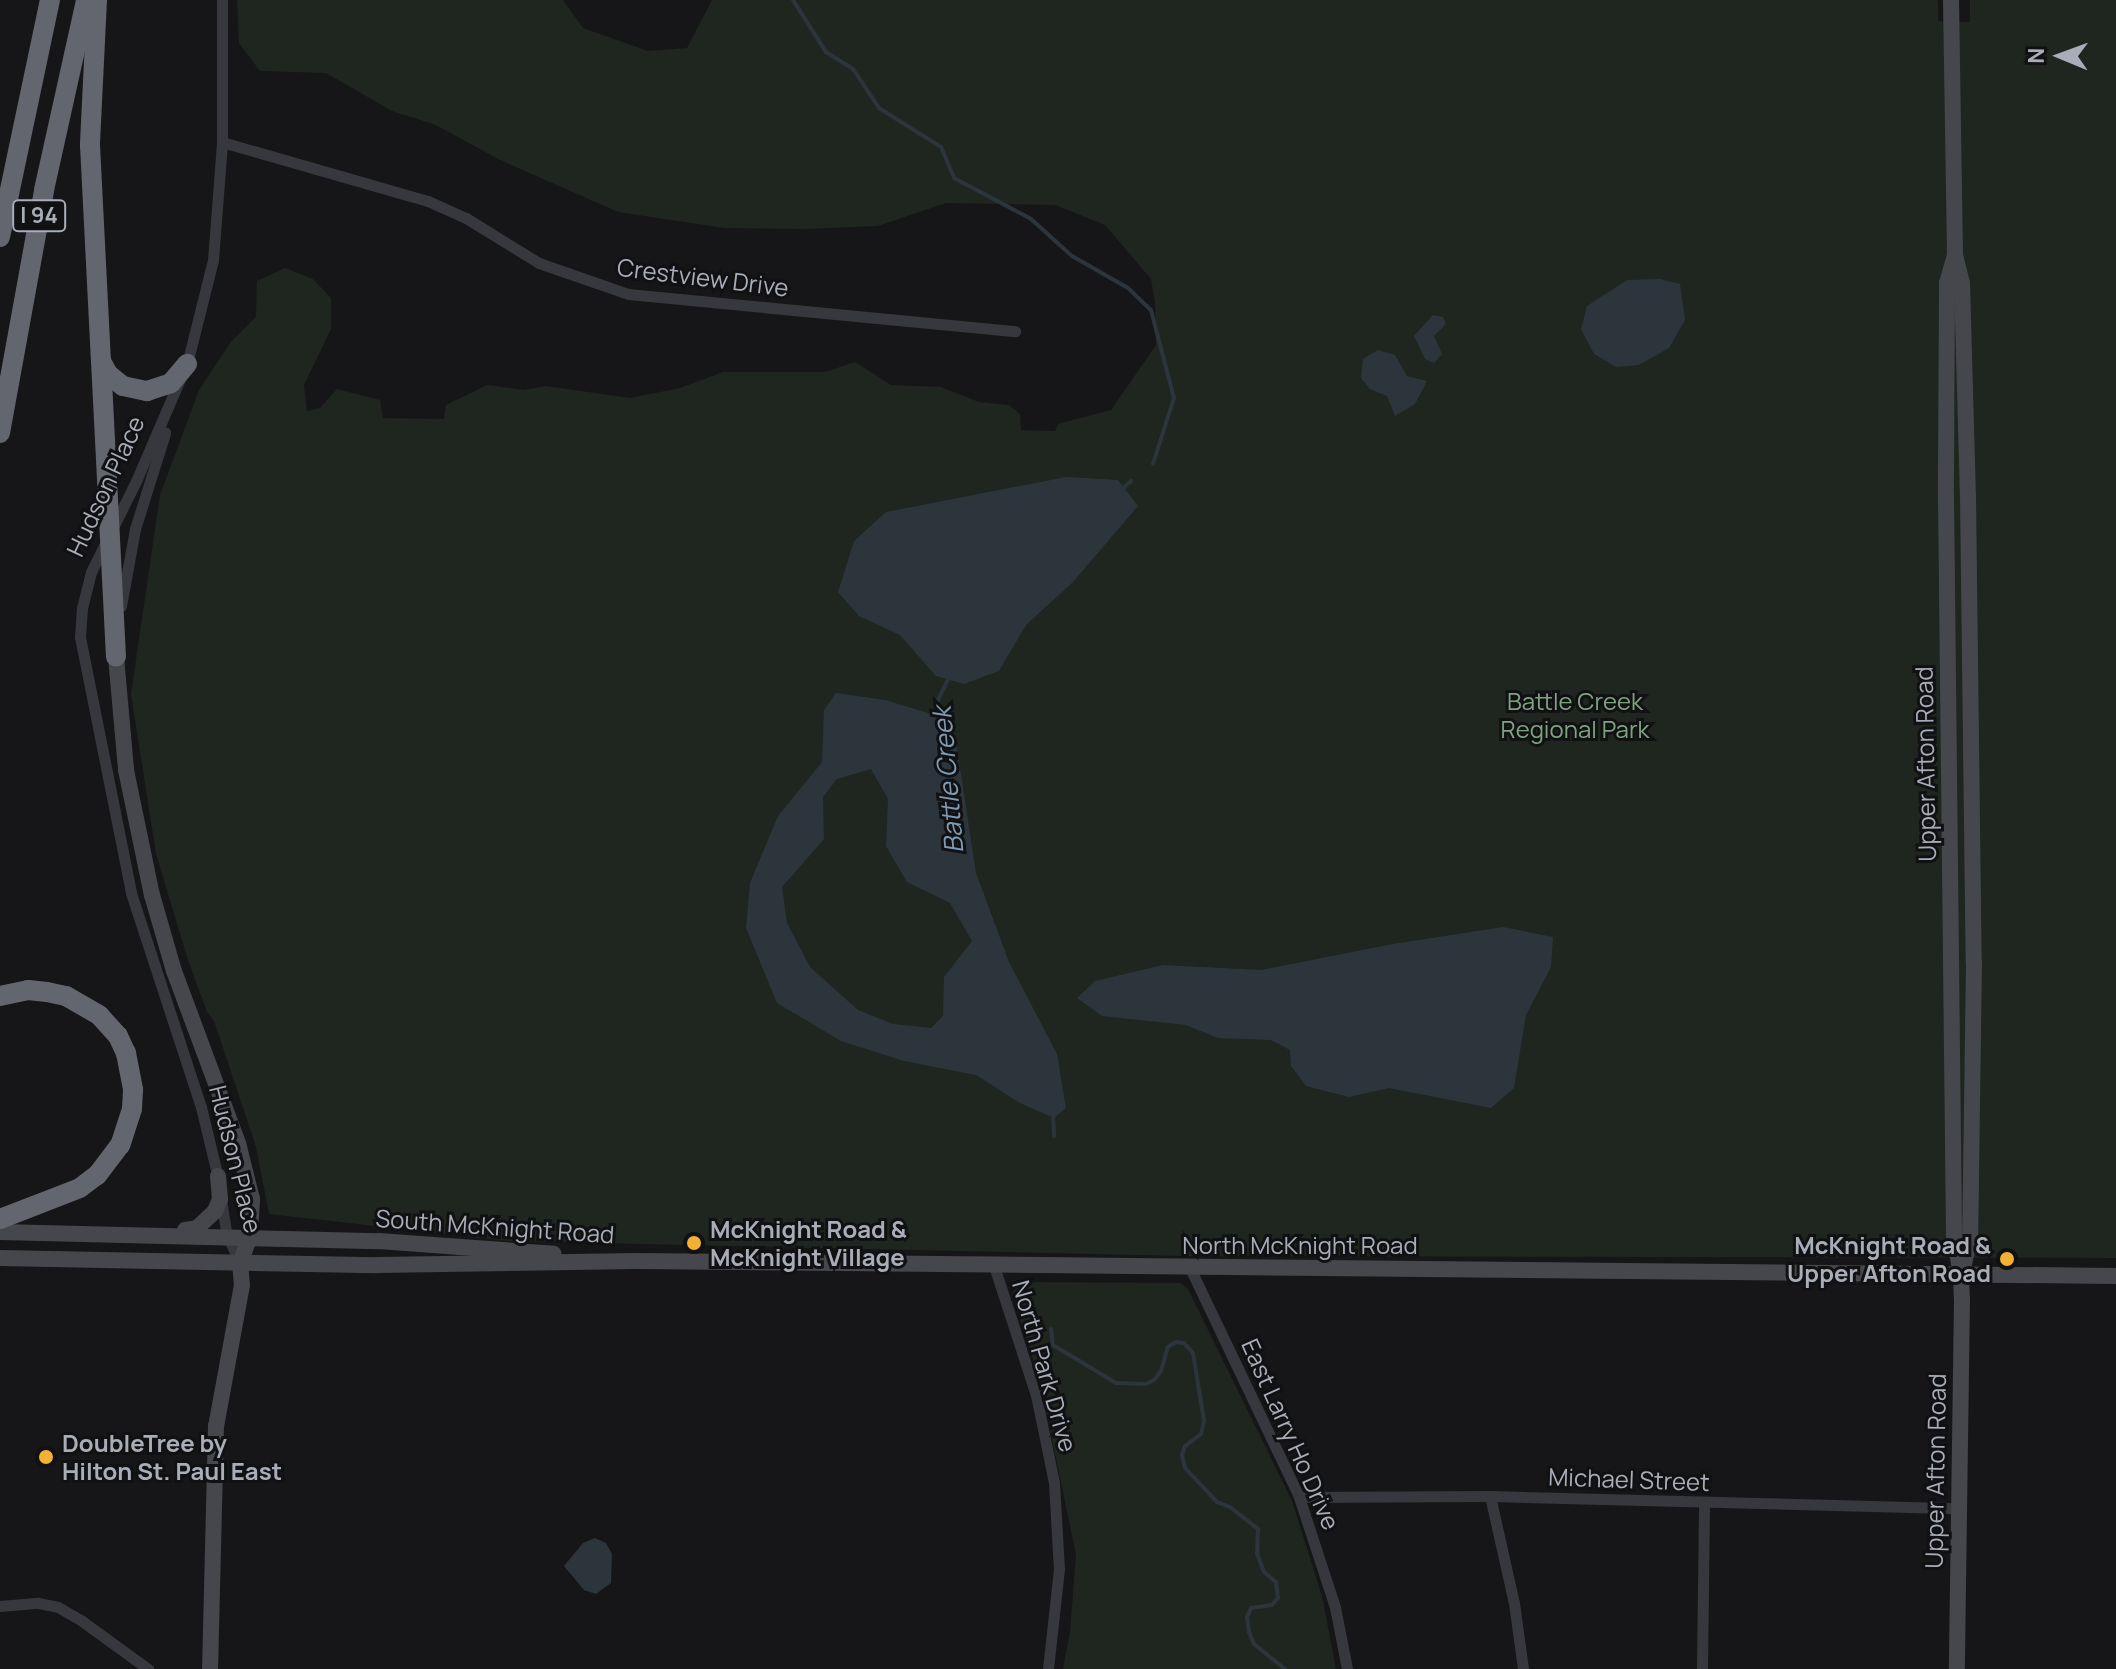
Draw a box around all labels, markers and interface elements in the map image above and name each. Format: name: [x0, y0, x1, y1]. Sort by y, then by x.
north arrow: [2020, 16, 2100, 96]
text: N: [2021, 47, 2051, 64]
road number: I 94: [11, 198, 67, 234]
street label: Crestview Drive: [616, 252, 790, 302]
street label: Hudson Place: [60, 411, 150, 561]
street label: Upper Afton Road: [1909, 666, 1941, 862]
park label: Battle Creek Regional Park: [1501, 687, 1649, 743]
water label: Battle Creek: [926, 705, 970, 855]
street label: Hudson Place: [204, 1082, 268, 1236]
street label: South McKnight Road: [375, 1203, 615, 1249]
place label: McKnight Road & McKnight Village: [710, 1215, 907, 1271]
street label: North McKnight Road: [1182, 1231, 1418, 1259]
place label: McKnight Road & Upper Afton Road: [1787, 1231, 1991, 1287]
marker: McKnight Road & McKnight Village: [685, 1234, 703, 1252]
marker: McKnight Road & Upper Afton Road: [1998, 1250, 2016, 1268]
street label: North Park Drive: [1007, 1277, 1083, 1455]
street label: East Larry Ho Drive: [1236, 1334, 1346, 1534]
street label: Upper Afton Road: [1919, 1373, 1951, 1569]
place label: DoubleTree by Hilton St. Paul East: [62, 1429, 282, 1485]
marker: DoubleTree by Hilton St. Paul East: [37, 1448, 55, 1466]
street label: Michael Street: [1548, 1462, 1710, 1496]

